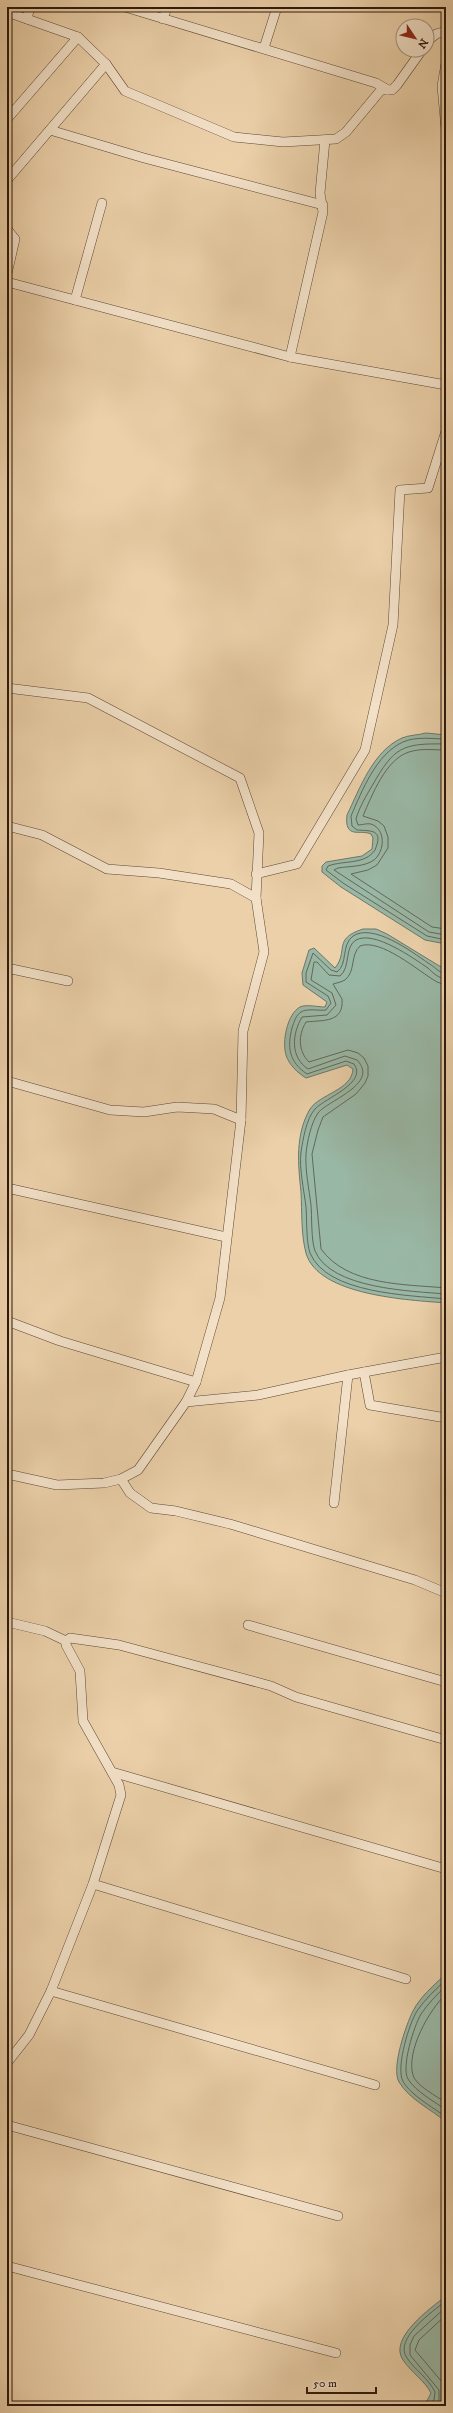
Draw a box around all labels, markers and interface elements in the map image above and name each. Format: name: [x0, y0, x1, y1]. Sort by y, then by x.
north arrow: [395, 18, 435, 58]
text: N: [414, 35, 431, 51]
scale bar: [307, 2369, 376, 2395]
text: 50 m: [313, 2376, 337, 2391]

